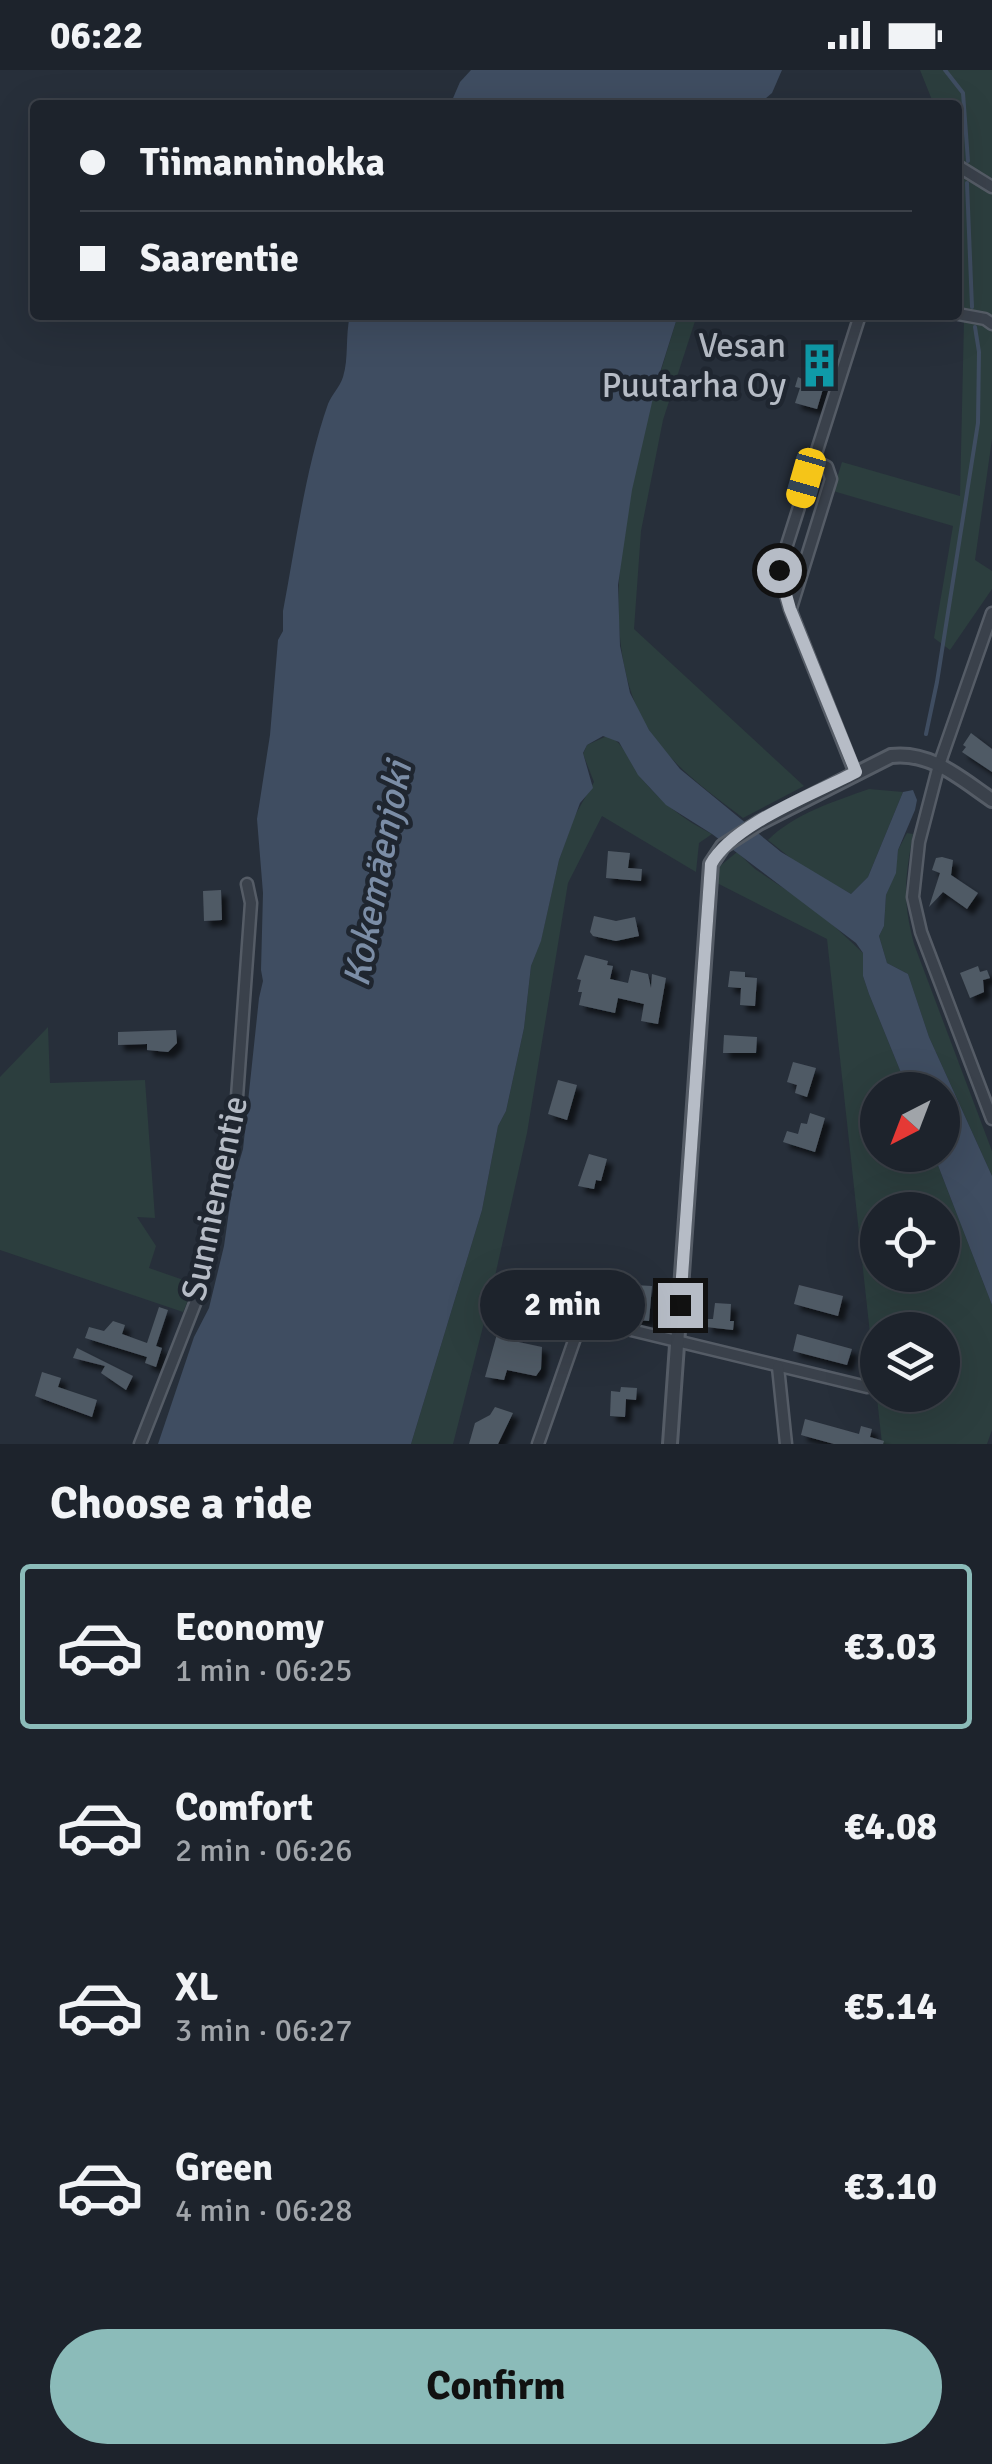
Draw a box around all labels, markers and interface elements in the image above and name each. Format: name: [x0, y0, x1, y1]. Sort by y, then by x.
text: 06:22: [50, 12, 143, 59]
text: Tiimanninokka: [140, 139, 385, 186]
text: Saarentie: [140, 235, 299, 282]
place label: Vesan Puutarha Oy: [601, 324, 786, 407]
building icon: Vesan Puutarha Oy: [795, 341, 843, 389]
car: [783, 445, 829, 511]
route start: [757, 548, 802, 593]
water label: Kokemäenjoki: [333, 754, 423, 990]
north arrow: [860, 1072, 960, 1172]
map controls: [860, 1072, 960, 1412]
street label: Sunniementie: [172, 1092, 257, 1304]
button: locate: [860, 1192, 960, 1292]
callout: 2 min: [480, 1270, 645, 1340]
route end: [658, 1283, 703, 1328]
text: 2 min: [524, 1285, 601, 1324]
button: layers: [860, 1312, 960, 1412]
text: Choose a ride: [50, 1476, 313, 1531]
icon: car: [55, 1602, 145, 1692]
text: Economy: [175, 1604, 324, 1651]
text: €3.03: [844, 1623, 937, 1670]
text: 1 min · 06:25: [175, 1651, 353, 1690]
icon: car: [55, 1782, 145, 1872]
text: Comfort: [175, 1784, 313, 1831]
text: €4.08: [844, 1803, 937, 1850]
text: 2 min · 06:26: [175, 1831, 353, 1870]
icon: car: [55, 1962, 145, 2052]
text: XL: [175, 1964, 218, 2011]
text: €5.14: [844, 1983, 937, 2030]
text: 3 min · 06:27: [175, 2011, 353, 2050]
icon: car: [55, 2142, 145, 2232]
text: Green: [175, 2144, 273, 2191]
text: €3.10: [844, 2163, 937, 2210]
text: 4 min · 06:28: [175, 2191, 353, 2230]
button: Confirm: [50, 2329, 942, 2444]

